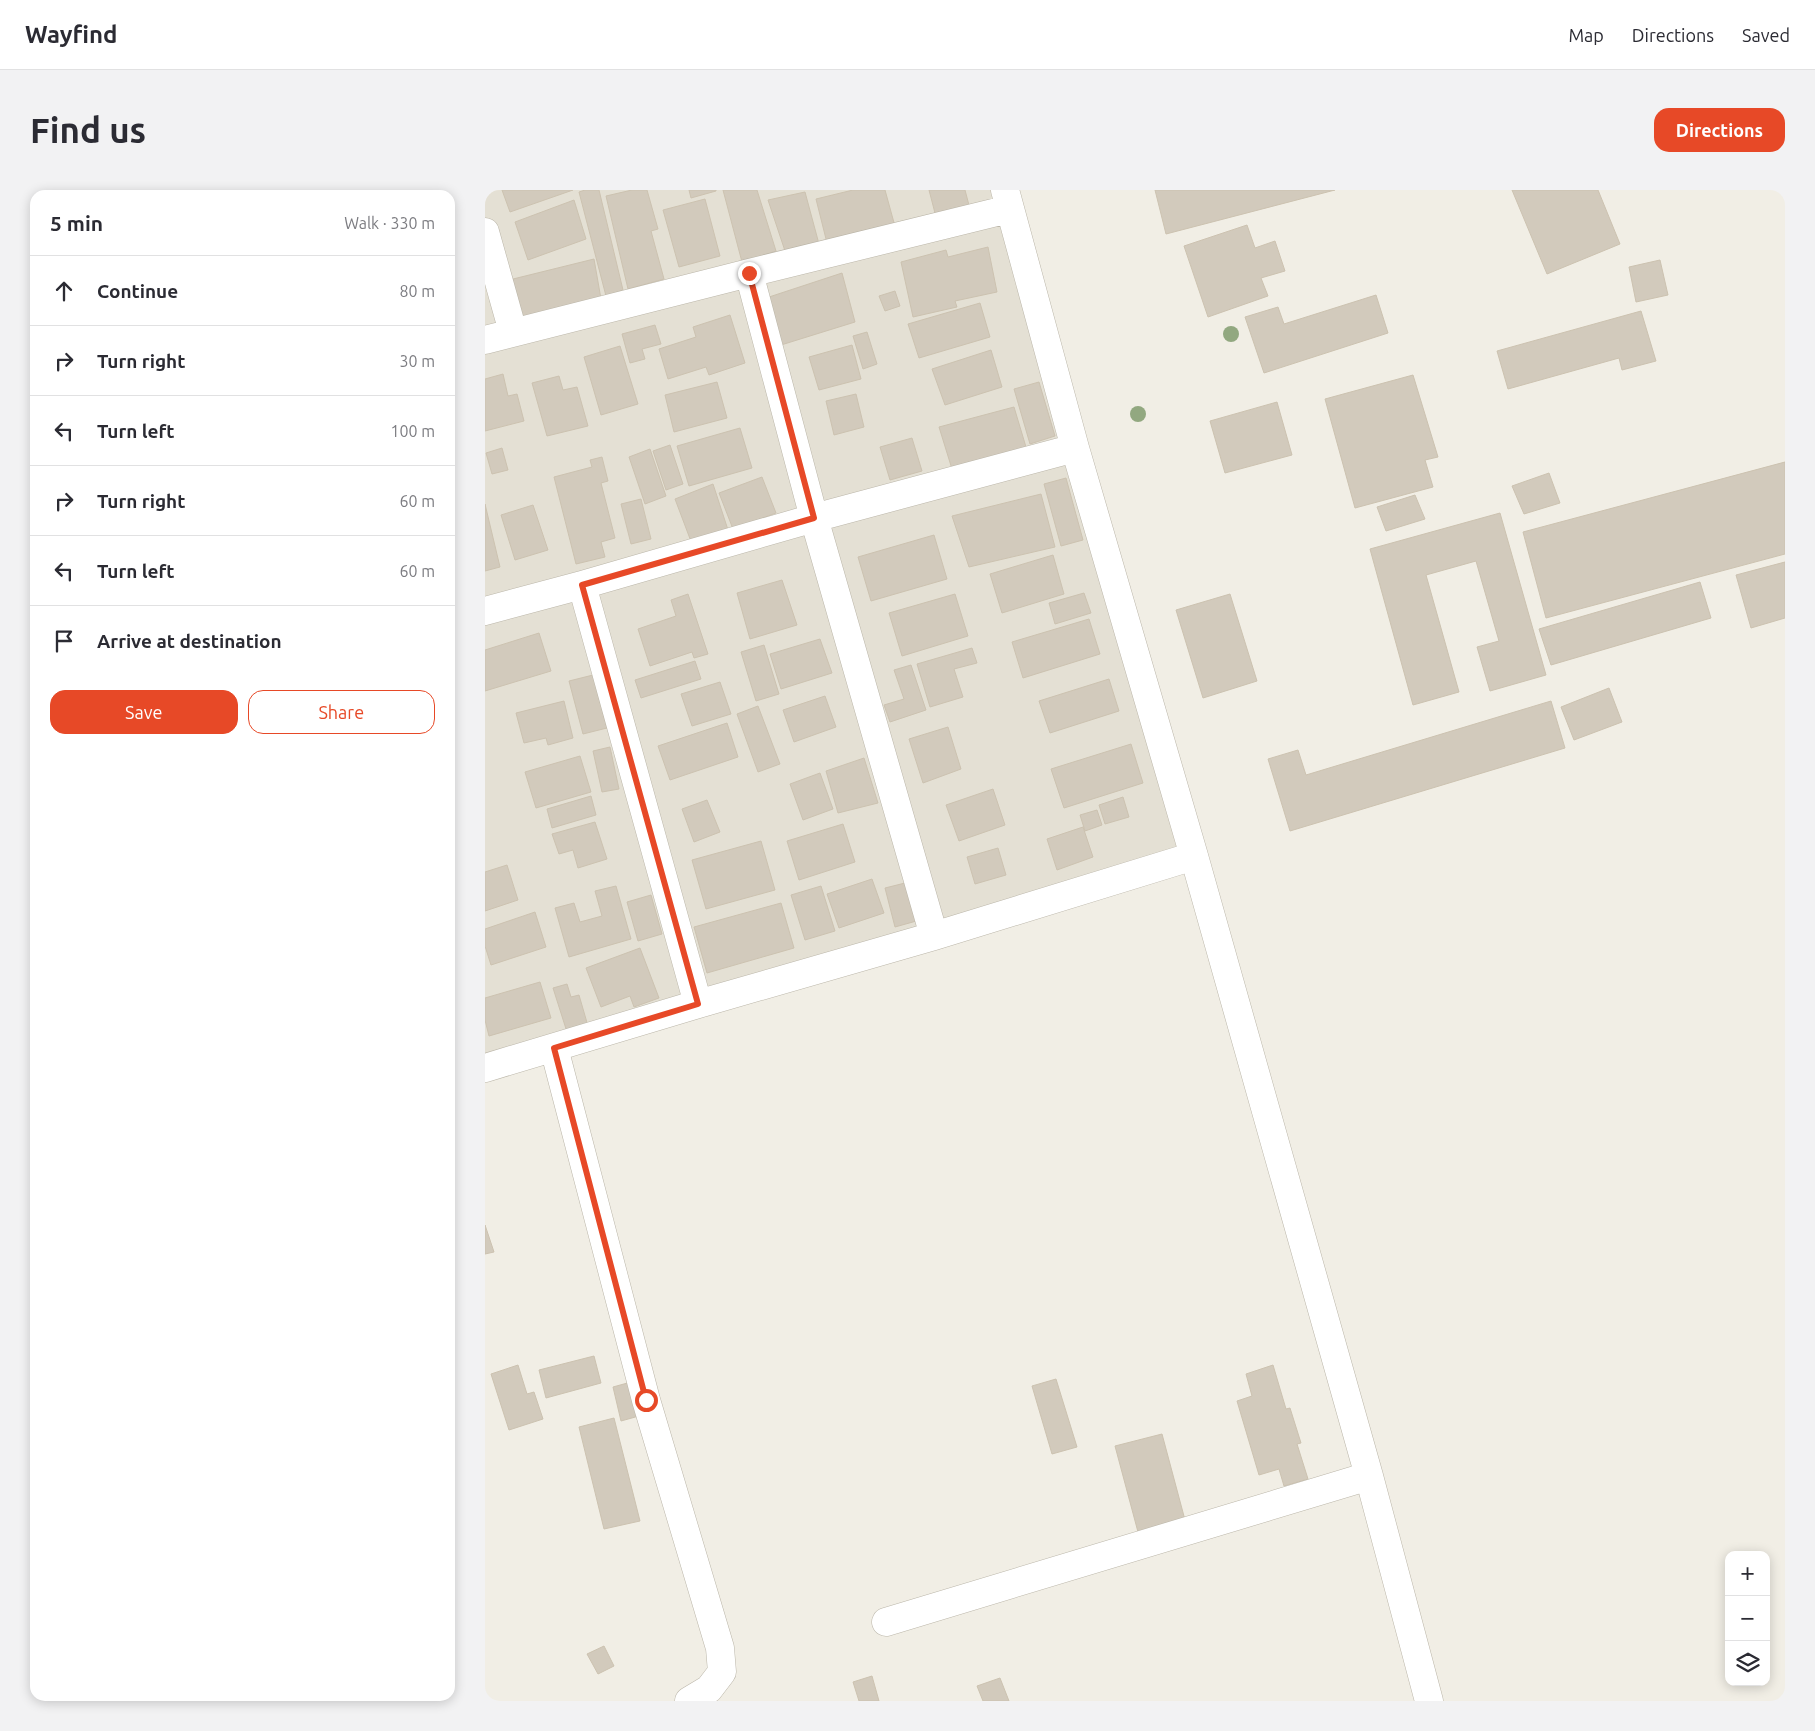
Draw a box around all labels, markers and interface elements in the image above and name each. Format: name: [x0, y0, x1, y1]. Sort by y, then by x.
text: Wayfind: [25, 21, 117, 48]
text: Map: [1568, 25, 1604, 45]
text: Directions: [1632, 25, 1714, 45]
text: Saved: [1742, 25, 1790, 45]
button: Directions: [1654, 108, 1785, 152]
text: Find us: [30, 110, 146, 150]
text: 5 min: [50, 211, 103, 235]
text: Walk · 330 m: [344, 214, 435, 232]
route end: [738, 262, 761, 285]
icon: ahead: [50, 277, 78, 305]
text: Continue: [97, 280, 178, 302]
text: 80 m: [399, 282, 435, 300]
icon: right: [50, 347, 78, 375]
text: Turn right: [97, 350, 185, 372]
text: 30 m: [399, 352, 435, 370]
icon: left: [50, 417, 78, 445]
text: Turn left: [97, 420, 175, 442]
text: 100 m: [390, 422, 435, 440]
icon: right: [50, 487, 78, 515]
text: Turn right: [97, 490, 185, 512]
text: 60 m: [399, 492, 435, 510]
icon: left: [50, 557, 78, 585]
text: Turn left: [97, 560, 175, 582]
text: 60 m: [399, 562, 435, 580]
icon: arrive: [50, 627, 78, 655]
text: Arrive at destination: [97, 630, 282, 652]
button: Save: [50, 690, 238, 734]
button: Share: [248, 690, 435, 734]
route start: [635, 1389, 658, 1412]
map controls: [1725, 1551, 1770, 1686]
button: +: [1725, 1551, 1770, 1596]
button: −: [1725, 1596, 1770, 1641]
button: layers: [1725, 1641, 1770, 1686]

